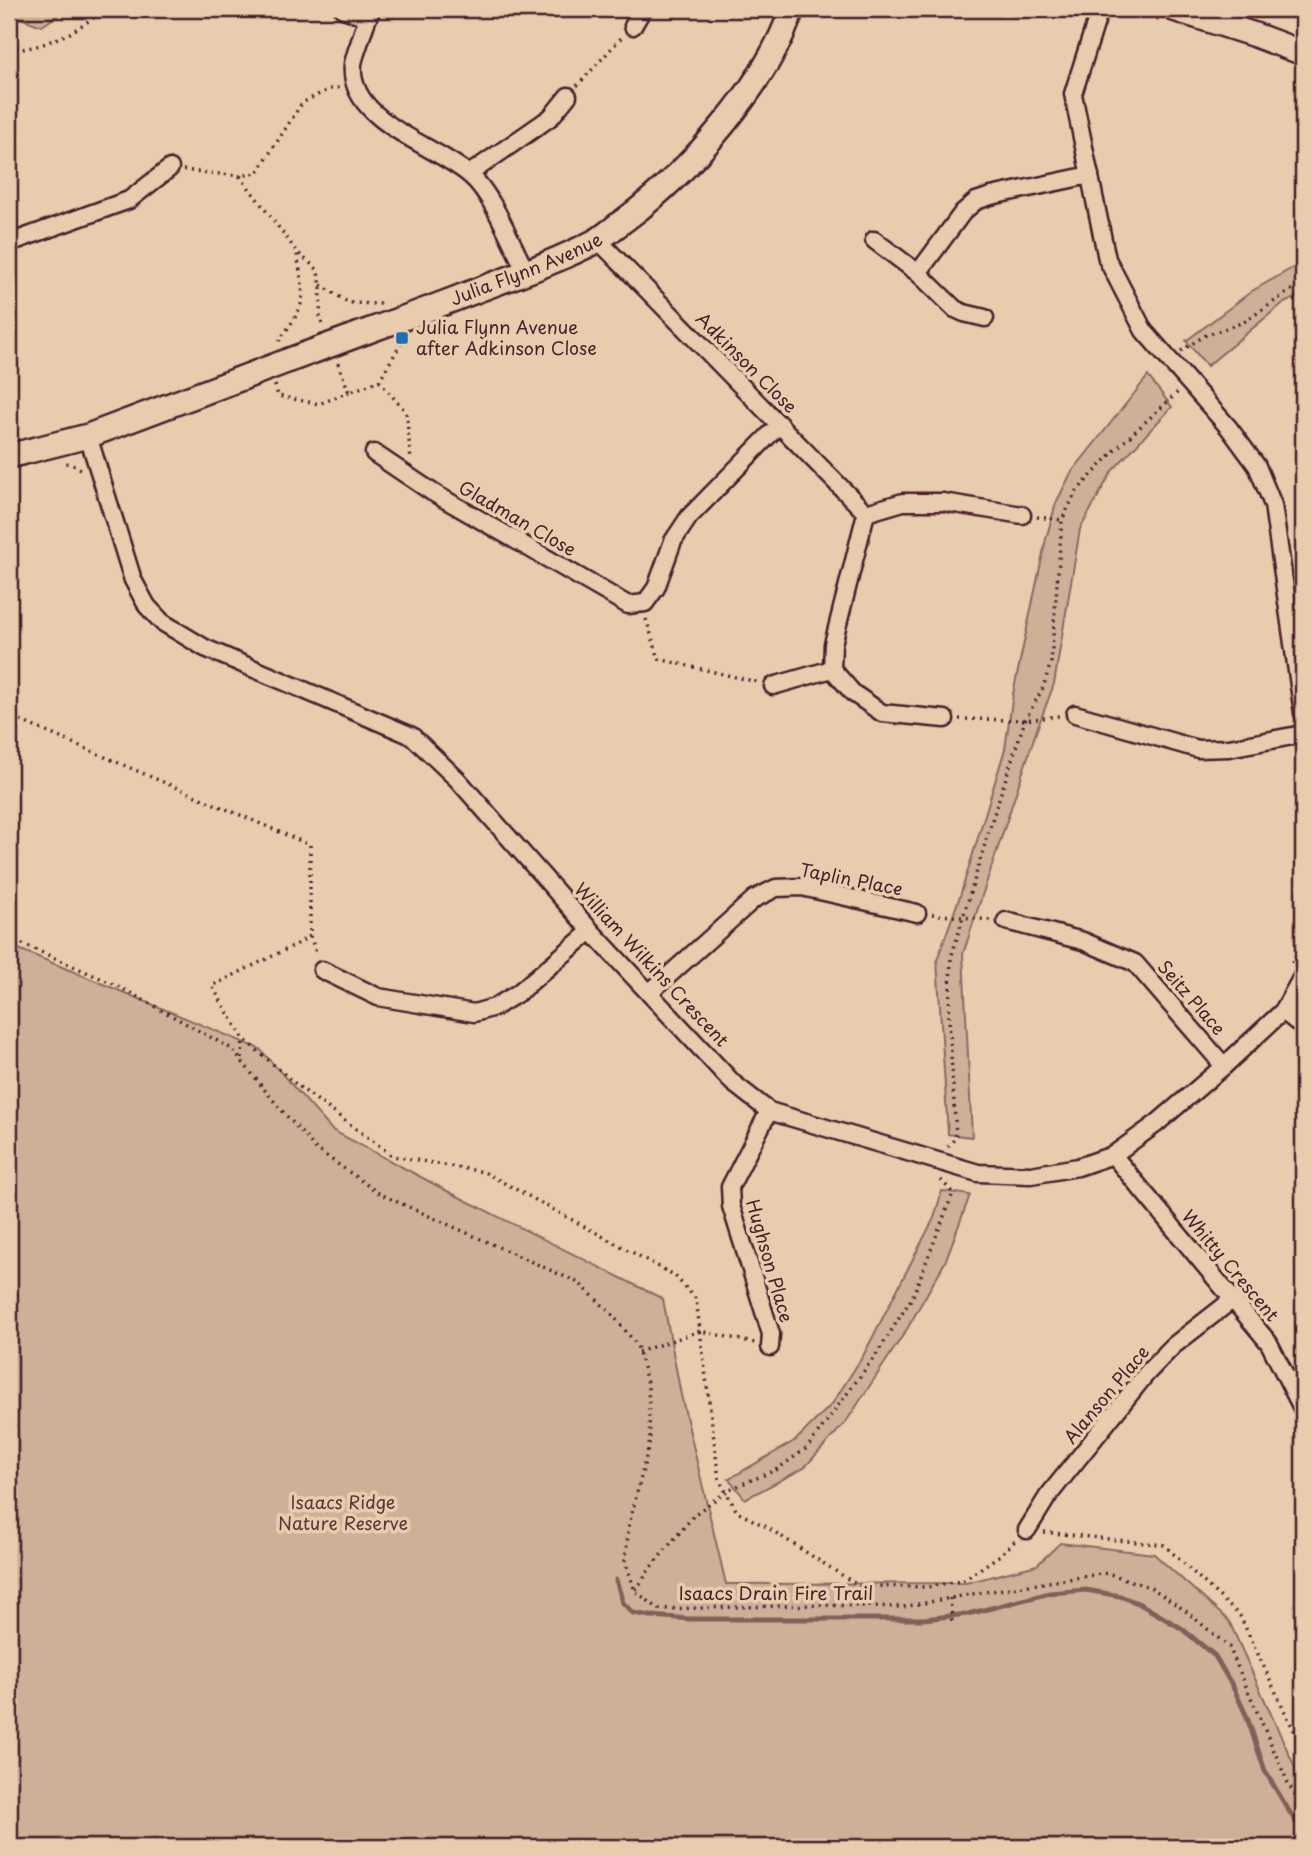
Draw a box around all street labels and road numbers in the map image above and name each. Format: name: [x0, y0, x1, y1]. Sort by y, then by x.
street label: Julia Flynn Avenue: [446, 225, 607, 311]
street label: Adkinson Close: [690, 305, 804, 419]
street label: Gladman Close: [454, 473, 581, 562]
street label: Taplin Place: [798, 855, 905, 902]
street label: William Wilkins Crescent: [568, 876, 736, 1052]
street label: Seitz Place: [1152, 953, 1232, 1041]
street label: Hughson Place: [740, 1196, 801, 1325]
street label: Whitty Crescent: [1176, 1203, 1286, 1327]
street label: Alanson Place: [1057, 1339, 1155, 1449]
street label: Isaacs Drain Fire Trail: [679, 1579, 873, 1606]

